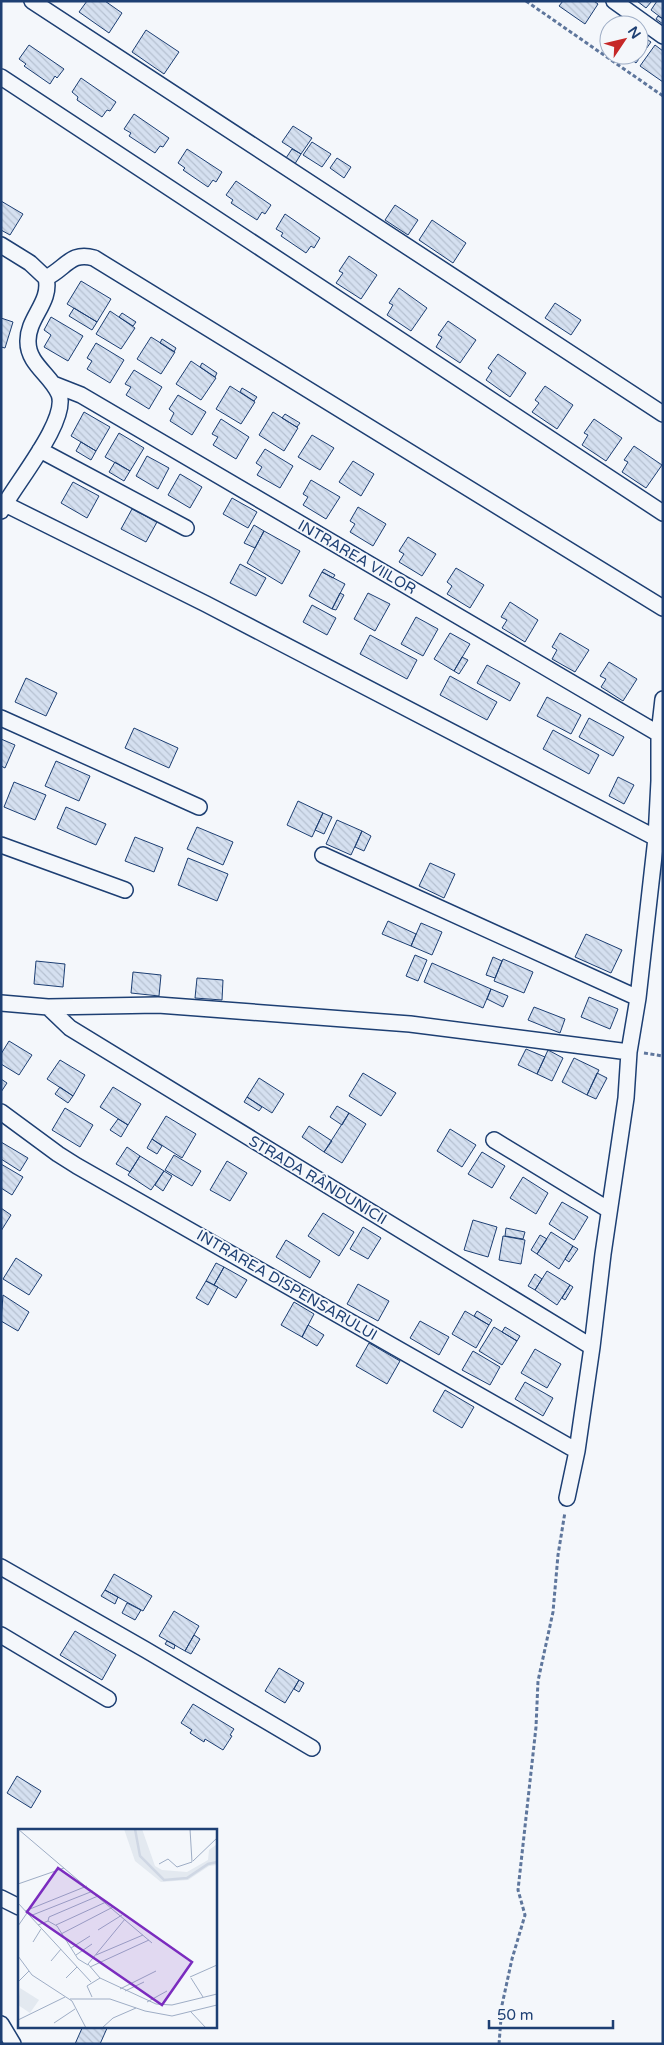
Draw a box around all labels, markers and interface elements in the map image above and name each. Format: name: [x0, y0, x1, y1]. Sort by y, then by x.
north arrow: [599, 15, 649, 65]
text: N: [624, 23, 644, 42]
street label: INTRAREA VIILOR: [295, 516, 419, 598]
street label: STRADA RÂNDUNICII: [246, 1132, 390, 1228]
street label: INTRAREA DISPENSARULUI: [193, 1226, 381, 1344]
inset map: [18, 1829, 216, 2028]
scale bar: [489, 1998, 613, 2030]
text: 50 m: [497, 2006, 534, 2024]

